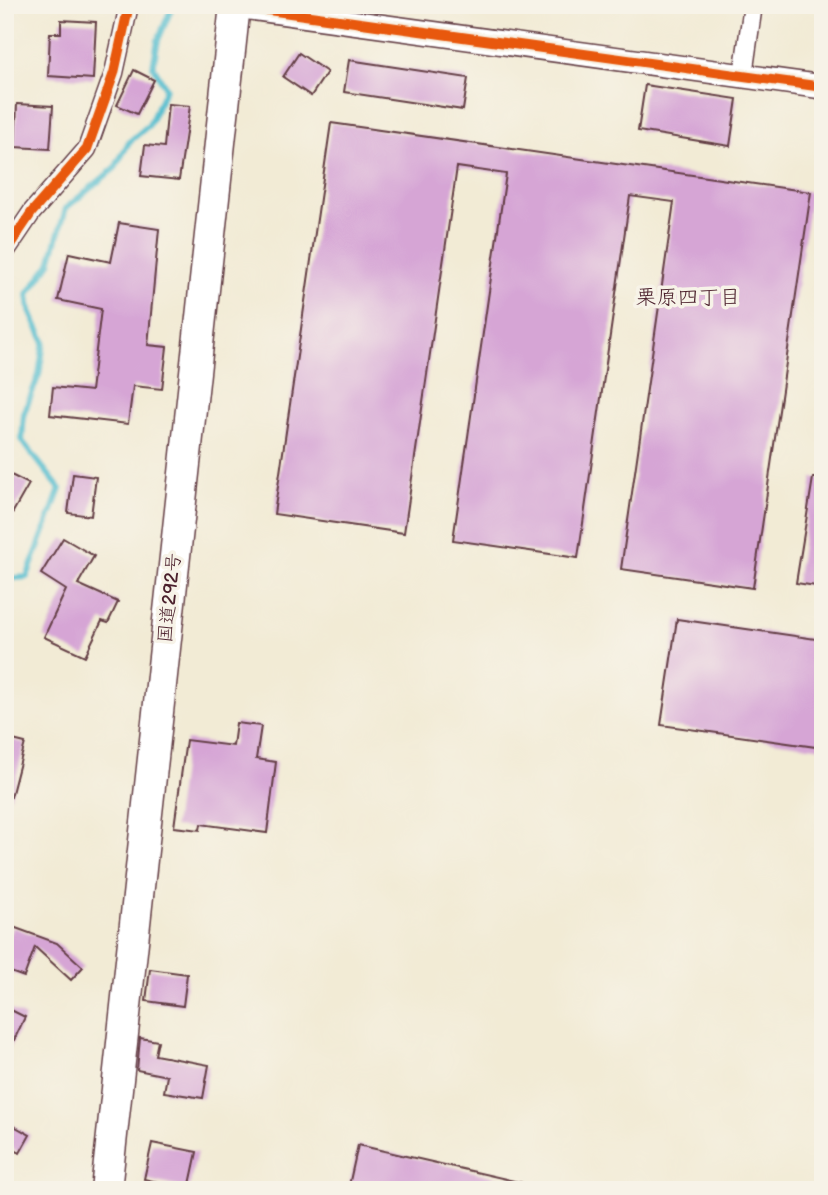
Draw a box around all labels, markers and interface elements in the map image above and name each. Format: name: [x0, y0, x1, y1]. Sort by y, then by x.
district label: 栗原四丁目: [636, 285, 741, 310]
street label: 国道292号: [154, 552, 186, 644]

